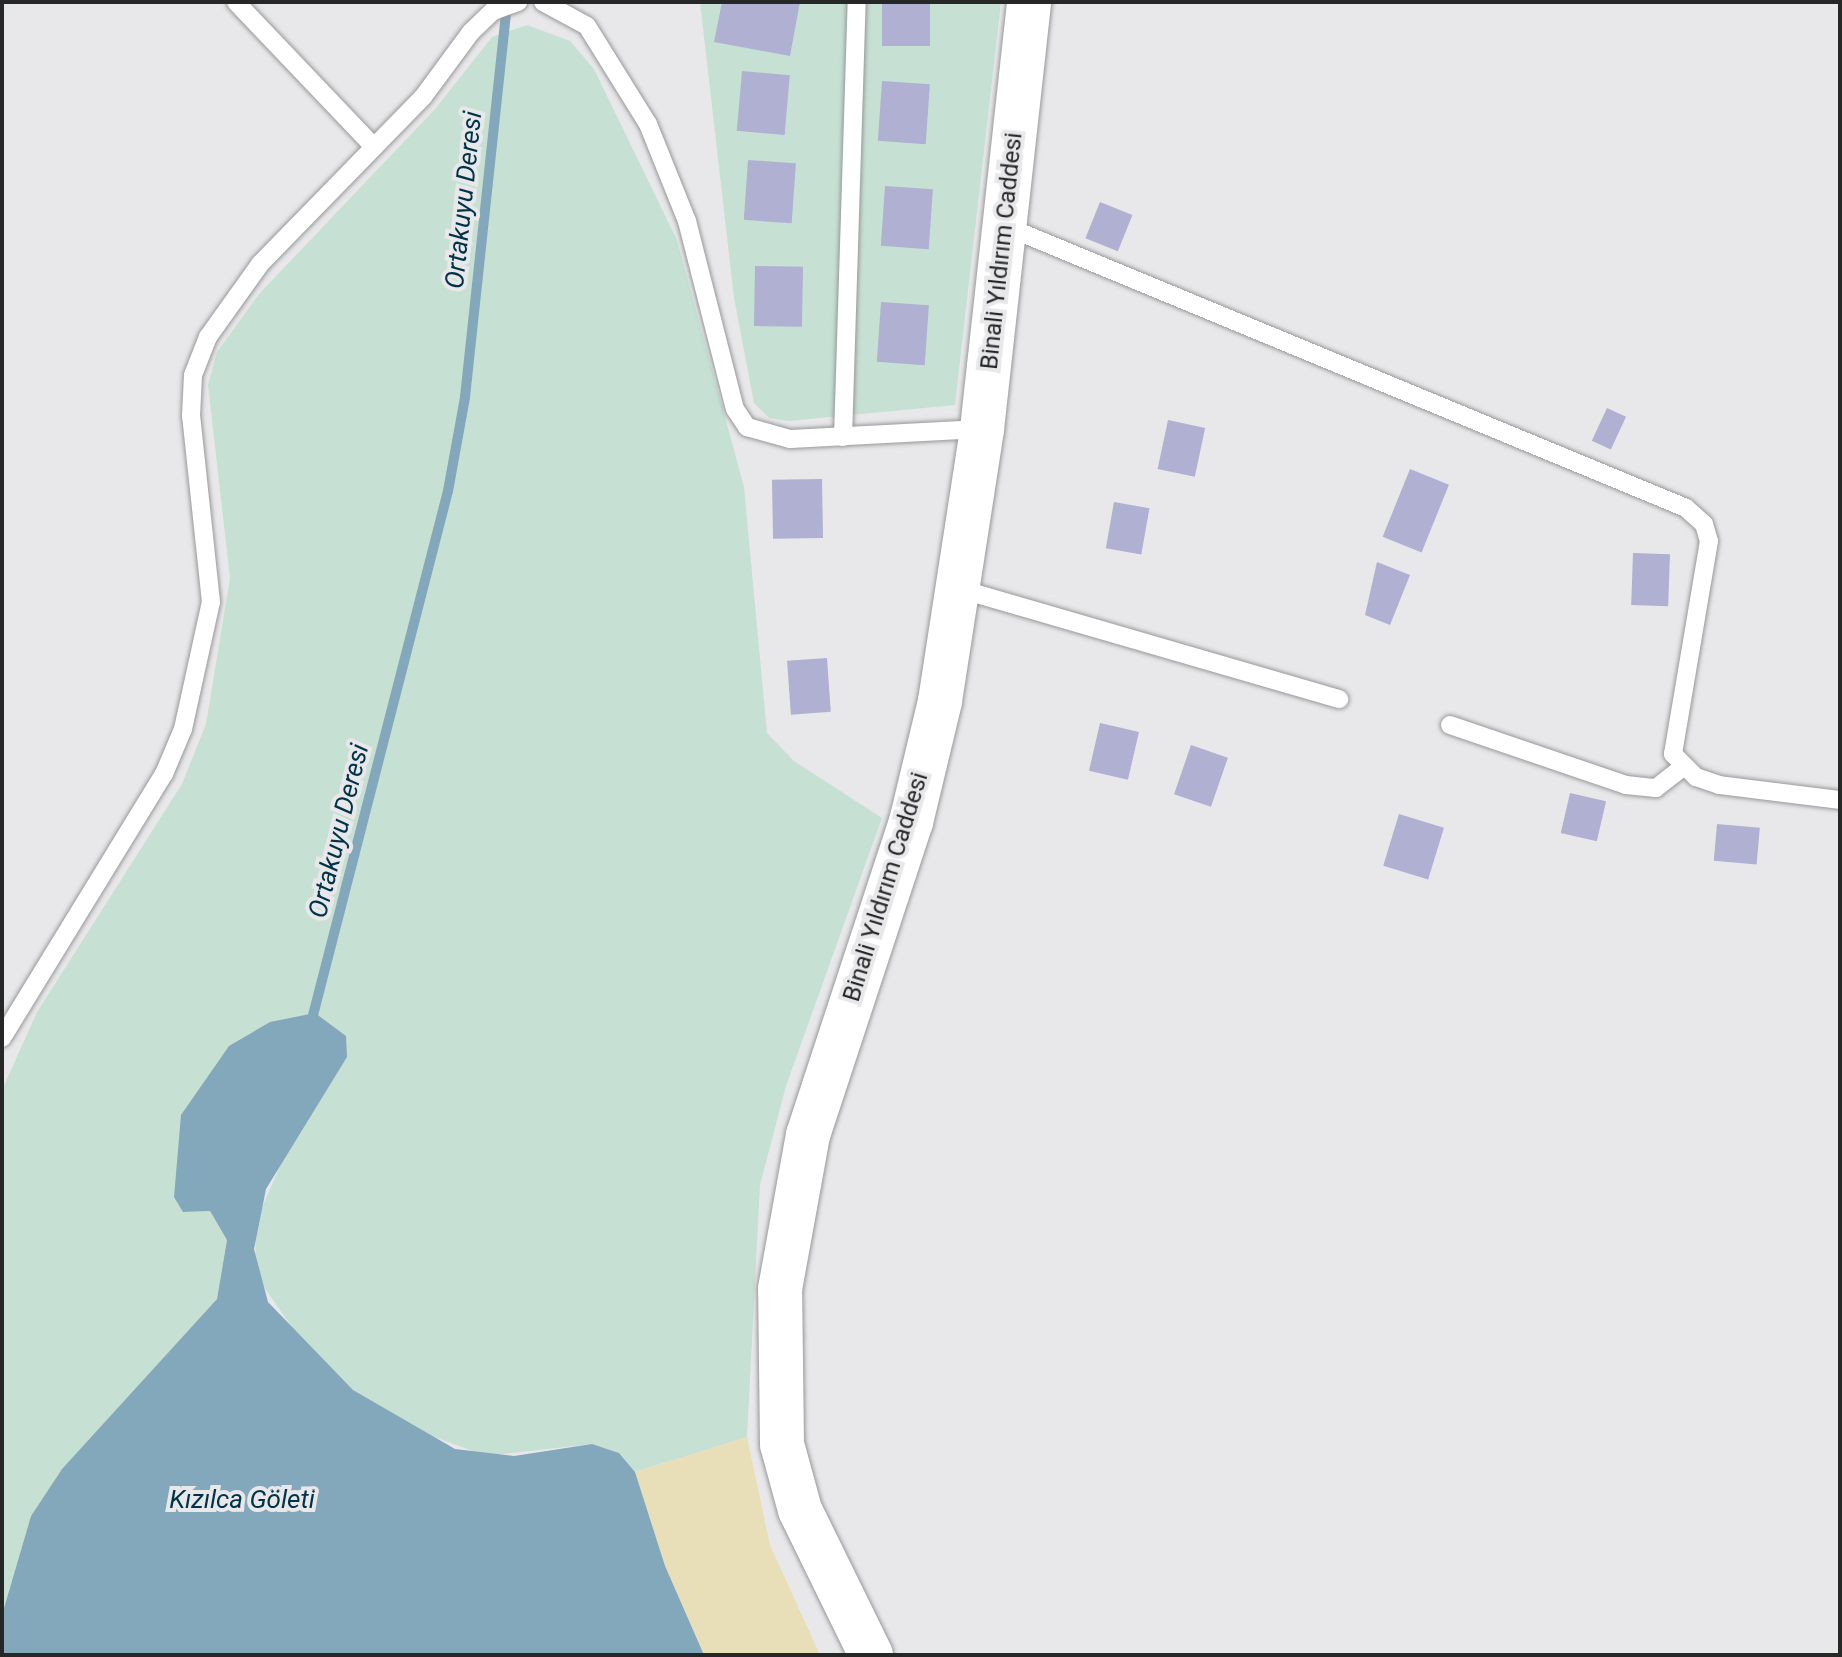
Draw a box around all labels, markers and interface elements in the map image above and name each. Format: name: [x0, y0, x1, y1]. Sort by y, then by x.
water label: Ortakuyu Deresi: [439, 110, 489, 290]
street label: Binali Yıldırım Caddesi: [975, 131, 1029, 371]
water label: Ortakuyu Deresi: [302, 741, 376, 921]
street label: Binali Yıldırım Caddesi: [837, 769, 935, 1005]
water label: Kızılca Göleti: [169, 1484, 315, 1516]

